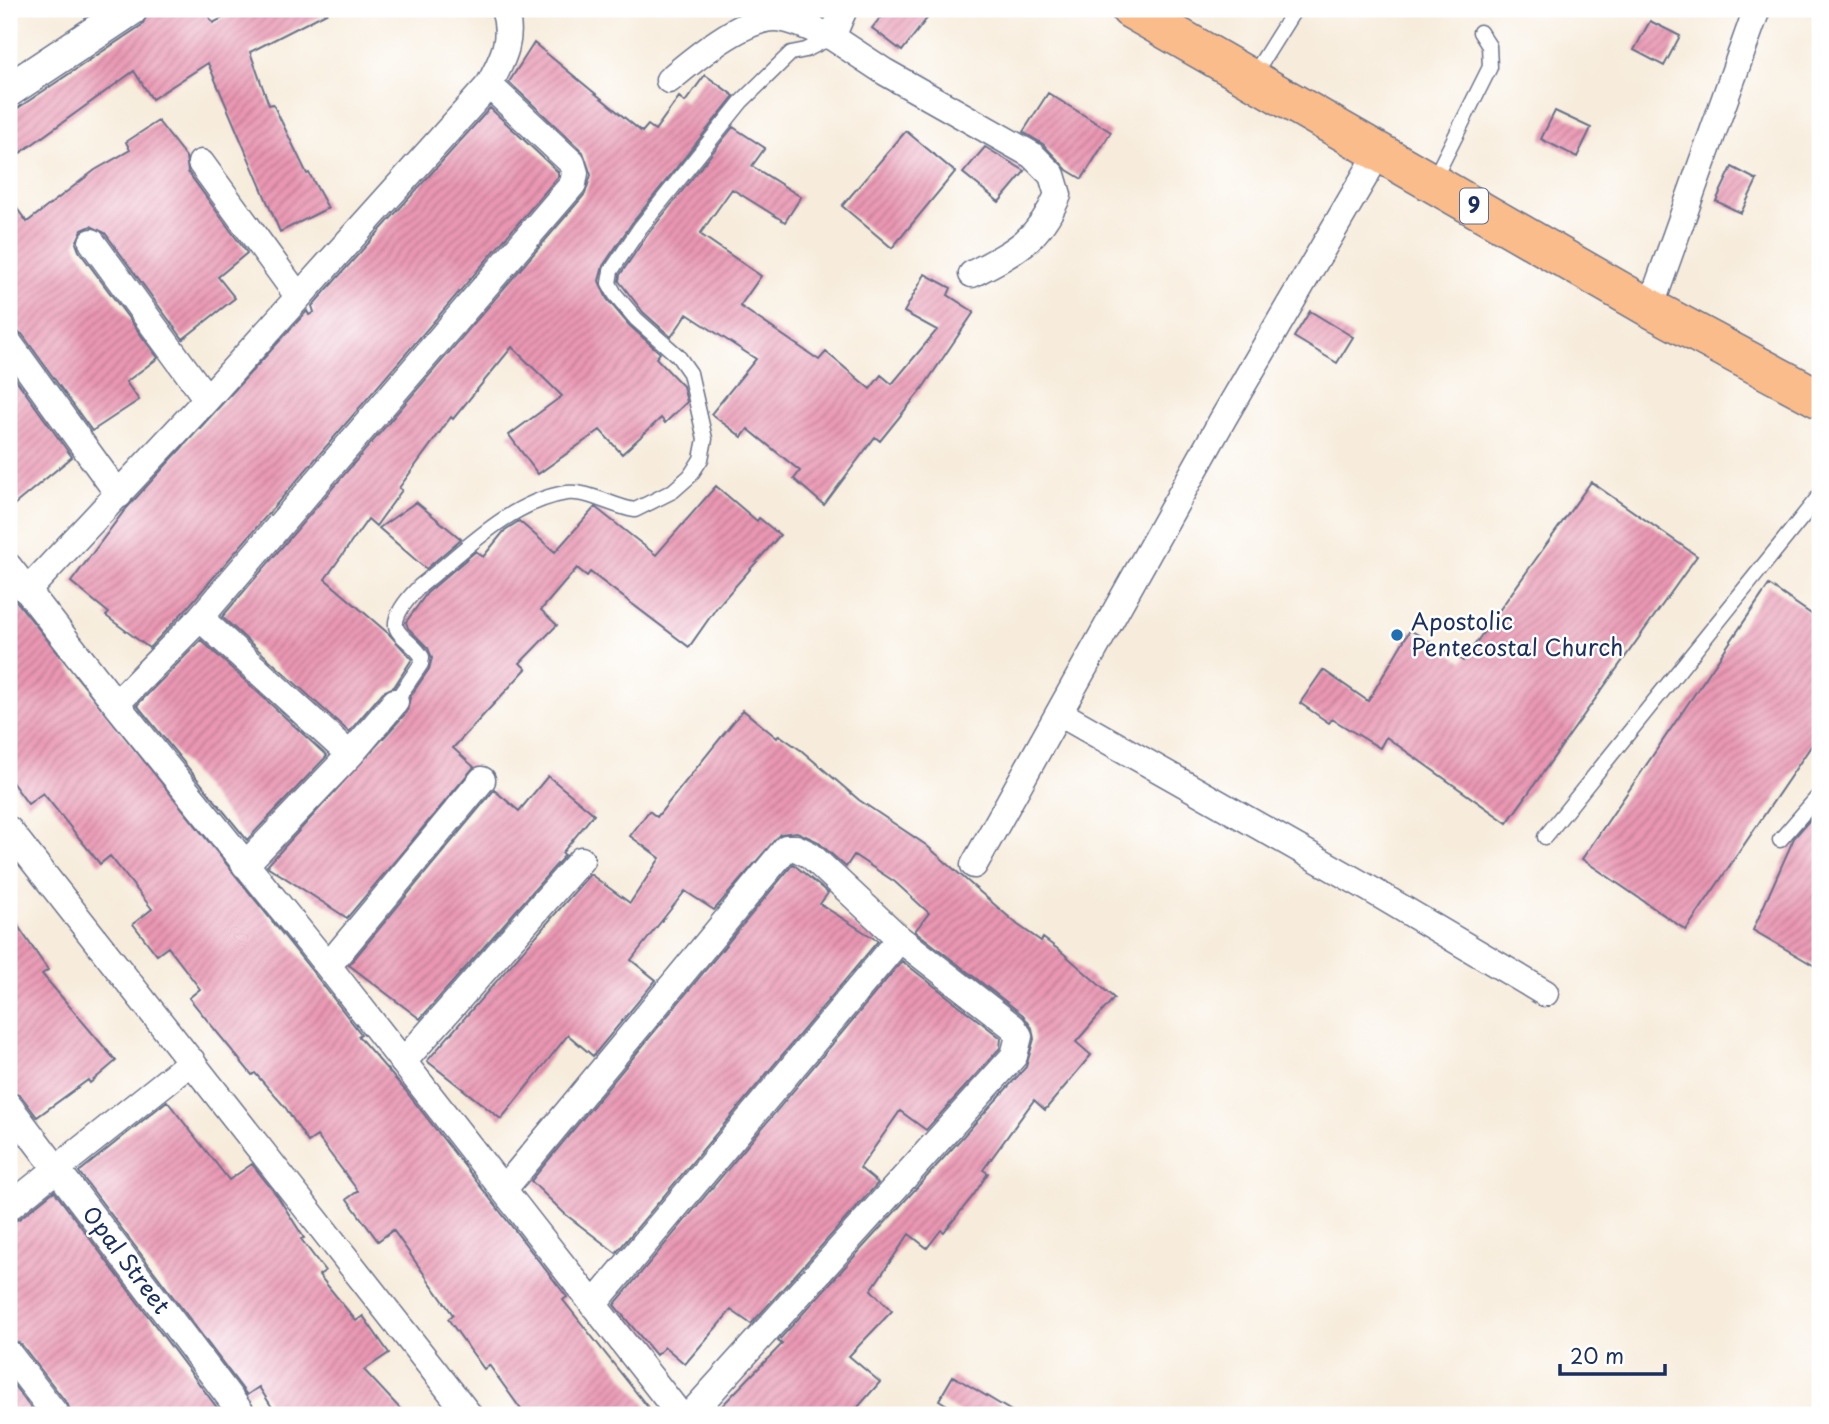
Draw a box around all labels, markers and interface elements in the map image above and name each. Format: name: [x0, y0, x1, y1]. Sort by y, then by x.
road number: 9: [1460, 188, 1488, 224]
place label: Apostolic Pentecostal Church: [1411, 603, 1623, 664]
marker: Apostolic Pentecostal Church: [1389, 627, 1405, 643]
street label: Opal Street: [75, 1197, 180, 1321]
scale bar: [1560, 1333, 1664, 1377]
text: 20 m: [1570, 1339, 1624, 1371]

